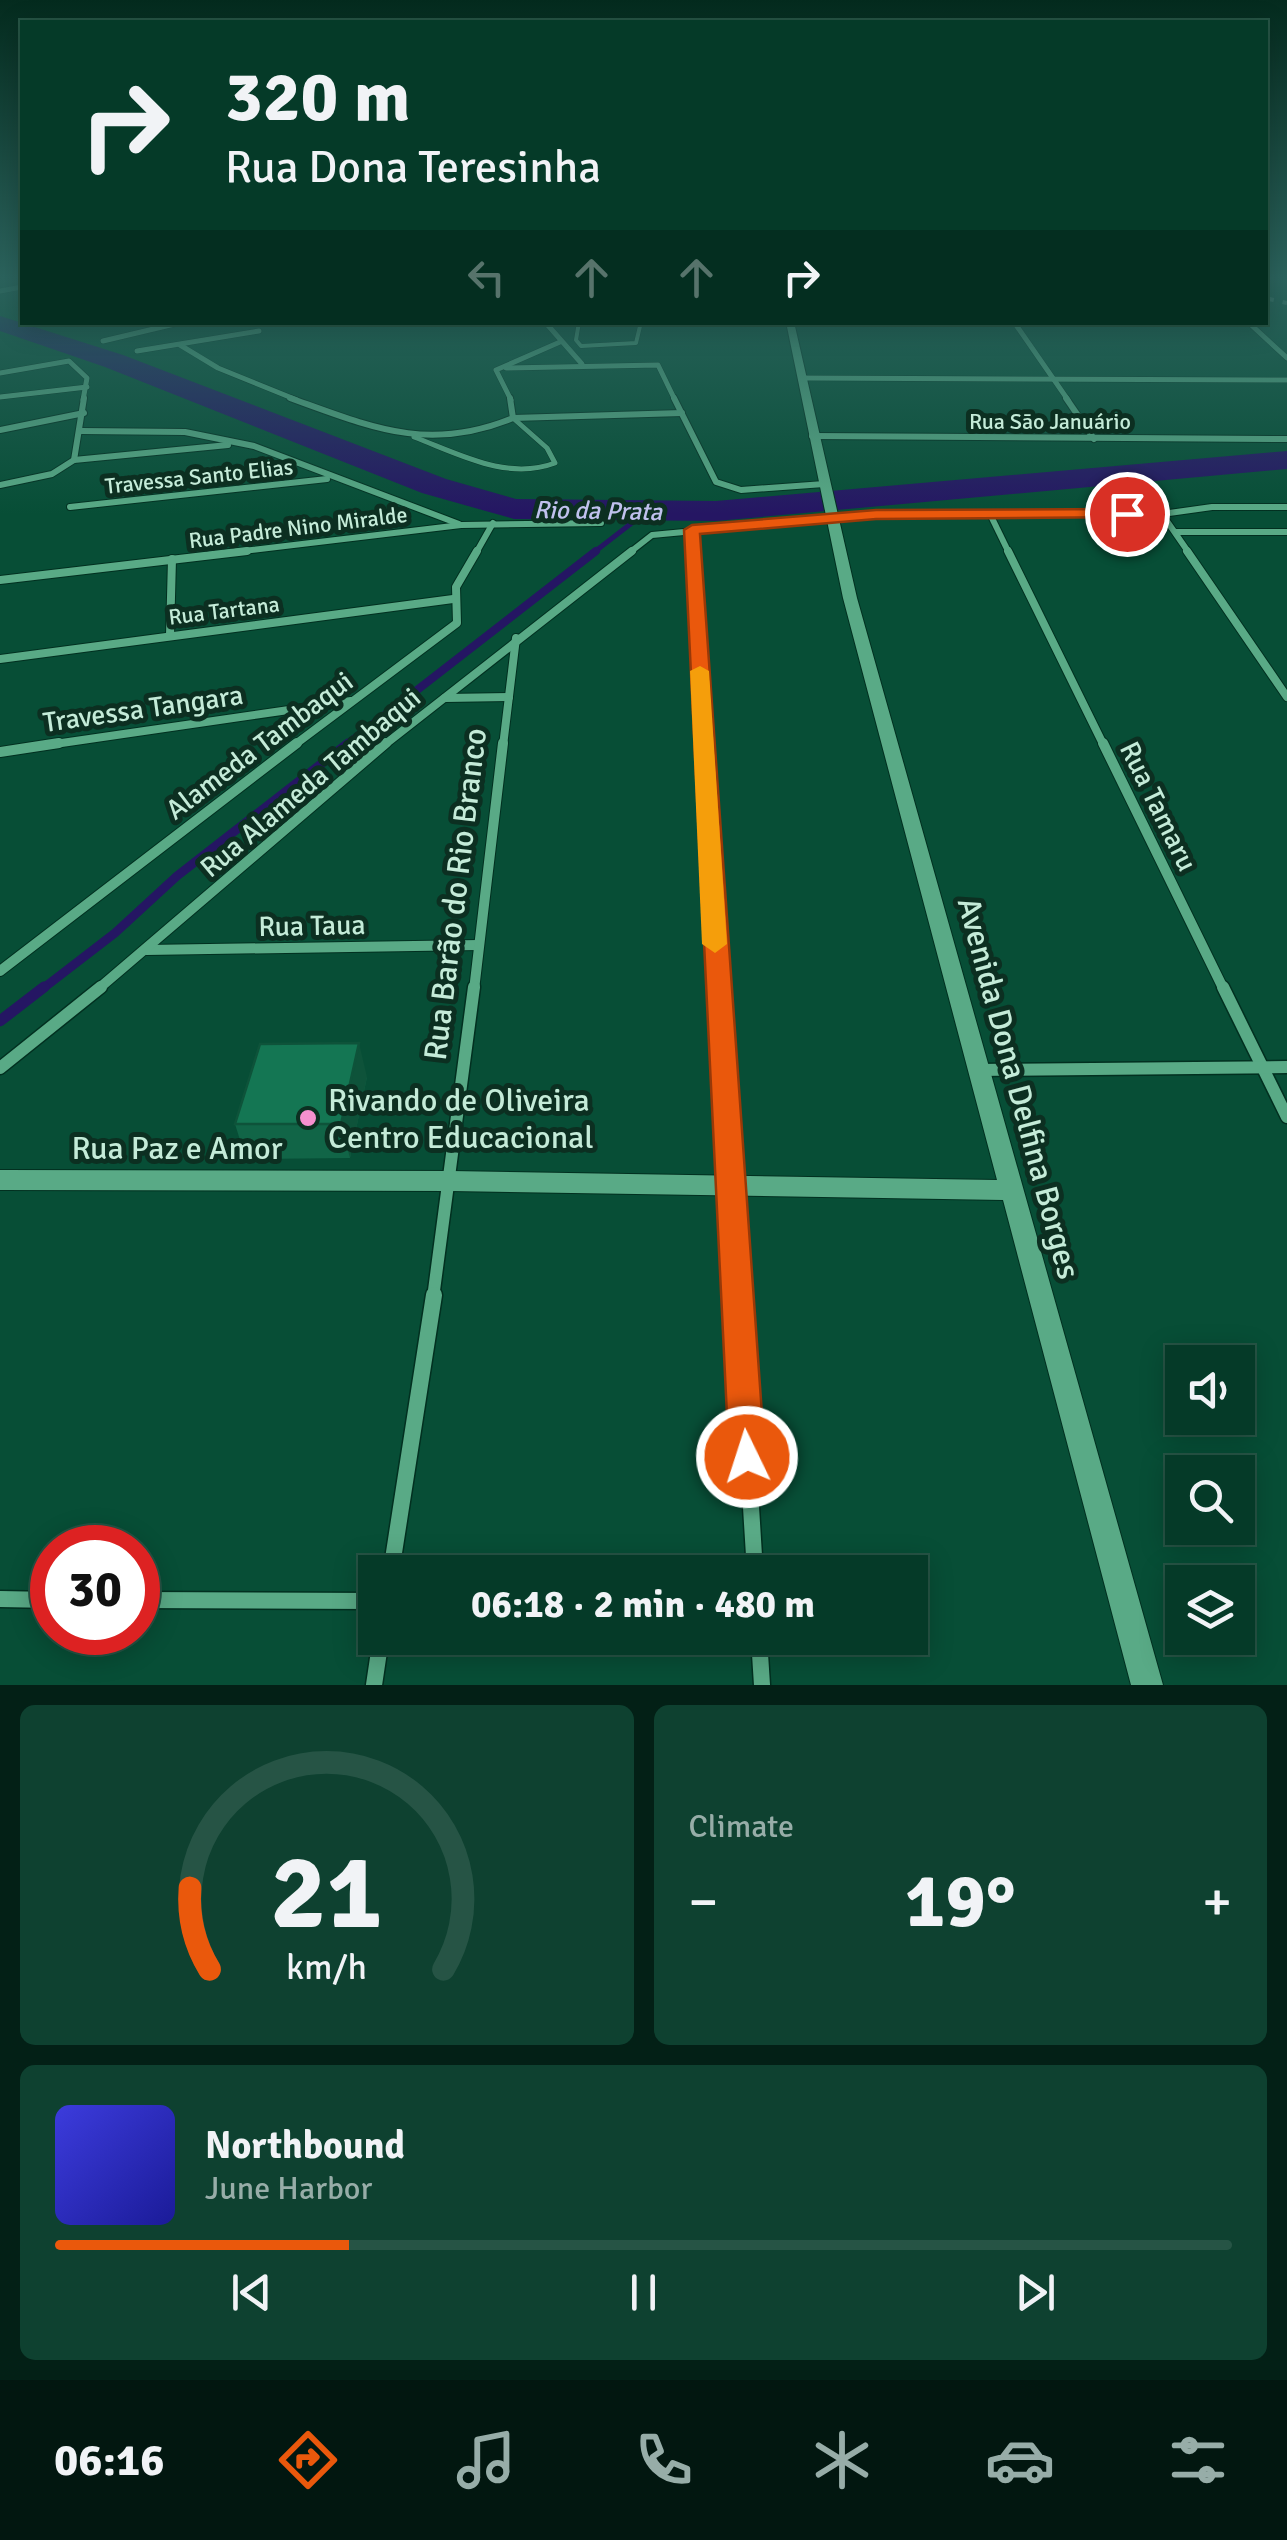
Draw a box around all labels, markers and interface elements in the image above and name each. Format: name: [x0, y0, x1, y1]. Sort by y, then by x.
text: 320 m: [225, 54, 410, 140]
icon: right: [60, 60, 190, 190]
text: Rua Dona Teresinha: [225, 140, 601, 195]
icon: left: [459, 250, 514, 305]
icon: ahead: [564, 250, 619, 305]
icon: ahead: [669, 250, 724, 305]
icon: right: [774, 250, 829, 305]
street label: Rua Sāo Januário: [969, 408, 1131, 435]
street label: Travessa Santo Elias: [104, 453, 295, 500]
pin: [1085, 472, 1170, 557]
icon: arrive: [1100, 487, 1155, 542]
water label: Rio da Prata: [534, 494, 664, 527]
street label: Rua Padre Nino Miralde: [187, 501, 409, 554]
street label: Rua Tartana: [167, 590, 281, 631]
street label: Alameda Tambaqui: [159, 664, 360, 827]
street label: Travessa Tangara: [41, 678, 246, 740]
street label: Rua Alameda Tambaqui: [193, 681, 428, 885]
street label: Rua Barão do Rio Branco: [416, 726, 495, 1062]
street label: Rua Tamaru: [1112, 736, 1204, 877]
street label: Avenida Dona Delfina Borges: [949, 893, 1088, 1283]
street label: Rua Taua: [258, 908, 366, 944]
place label: Rivando de Oliveira Centro Educacional: [328, 1081, 594, 1157]
marker: Rivando de Oliveira Centro Educacional: [297, 1107, 319, 1129]
street label: Rua Paz e Amor: [72, 1129, 283, 1168]
map controls: [1165, 1345, 1255, 1655]
button: sound: [1165, 1345, 1255, 1435]
position arrow: [695, 1405, 799, 1509]
button: search: [1165, 1455, 1255, 1545]
speed limit sign: 30: [30, 1525, 160, 1655]
button: layers: [1165, 1565, 1255, 1655]
text: 06:18 · 2 min · 480 m: [471, 1581, 815, 1628]
text: Climate: [689, 1807, 794, 1846]
text: 21: [271, 1829, 383, 1957]
text: 19°: [905, 1855, 1016, 1948]
text: −: [689, 1868, 718, 1936]
text: +: [1202, 1868, 1232, 1936]
text: km/h: [286, 1945, 367, 1989]
text: Northbound: [205, 2122, 405, 2169]
text: June Harbor: [205, 2169, 372, 2208]
icon: previous: [224, 2265, 279, 2320]
icon: pause: [616, 2265, 671, 2320]
icon: next: [1008, 2265, 1063, 2320]
icon: directions: [273, 2425, 343, 2495]
icon: music: [451, 2425, 521, 2495]
icon: phone: [629, 2425, 699, 2495]
icon: climate: [807, 2425, 877, 2495]
icon: car: [985, 2425, 1055, 2495]
icon: filters: [1163, 2425, 1233, 2495]
text: 06:16: [54, 2433, 164, 2488]

